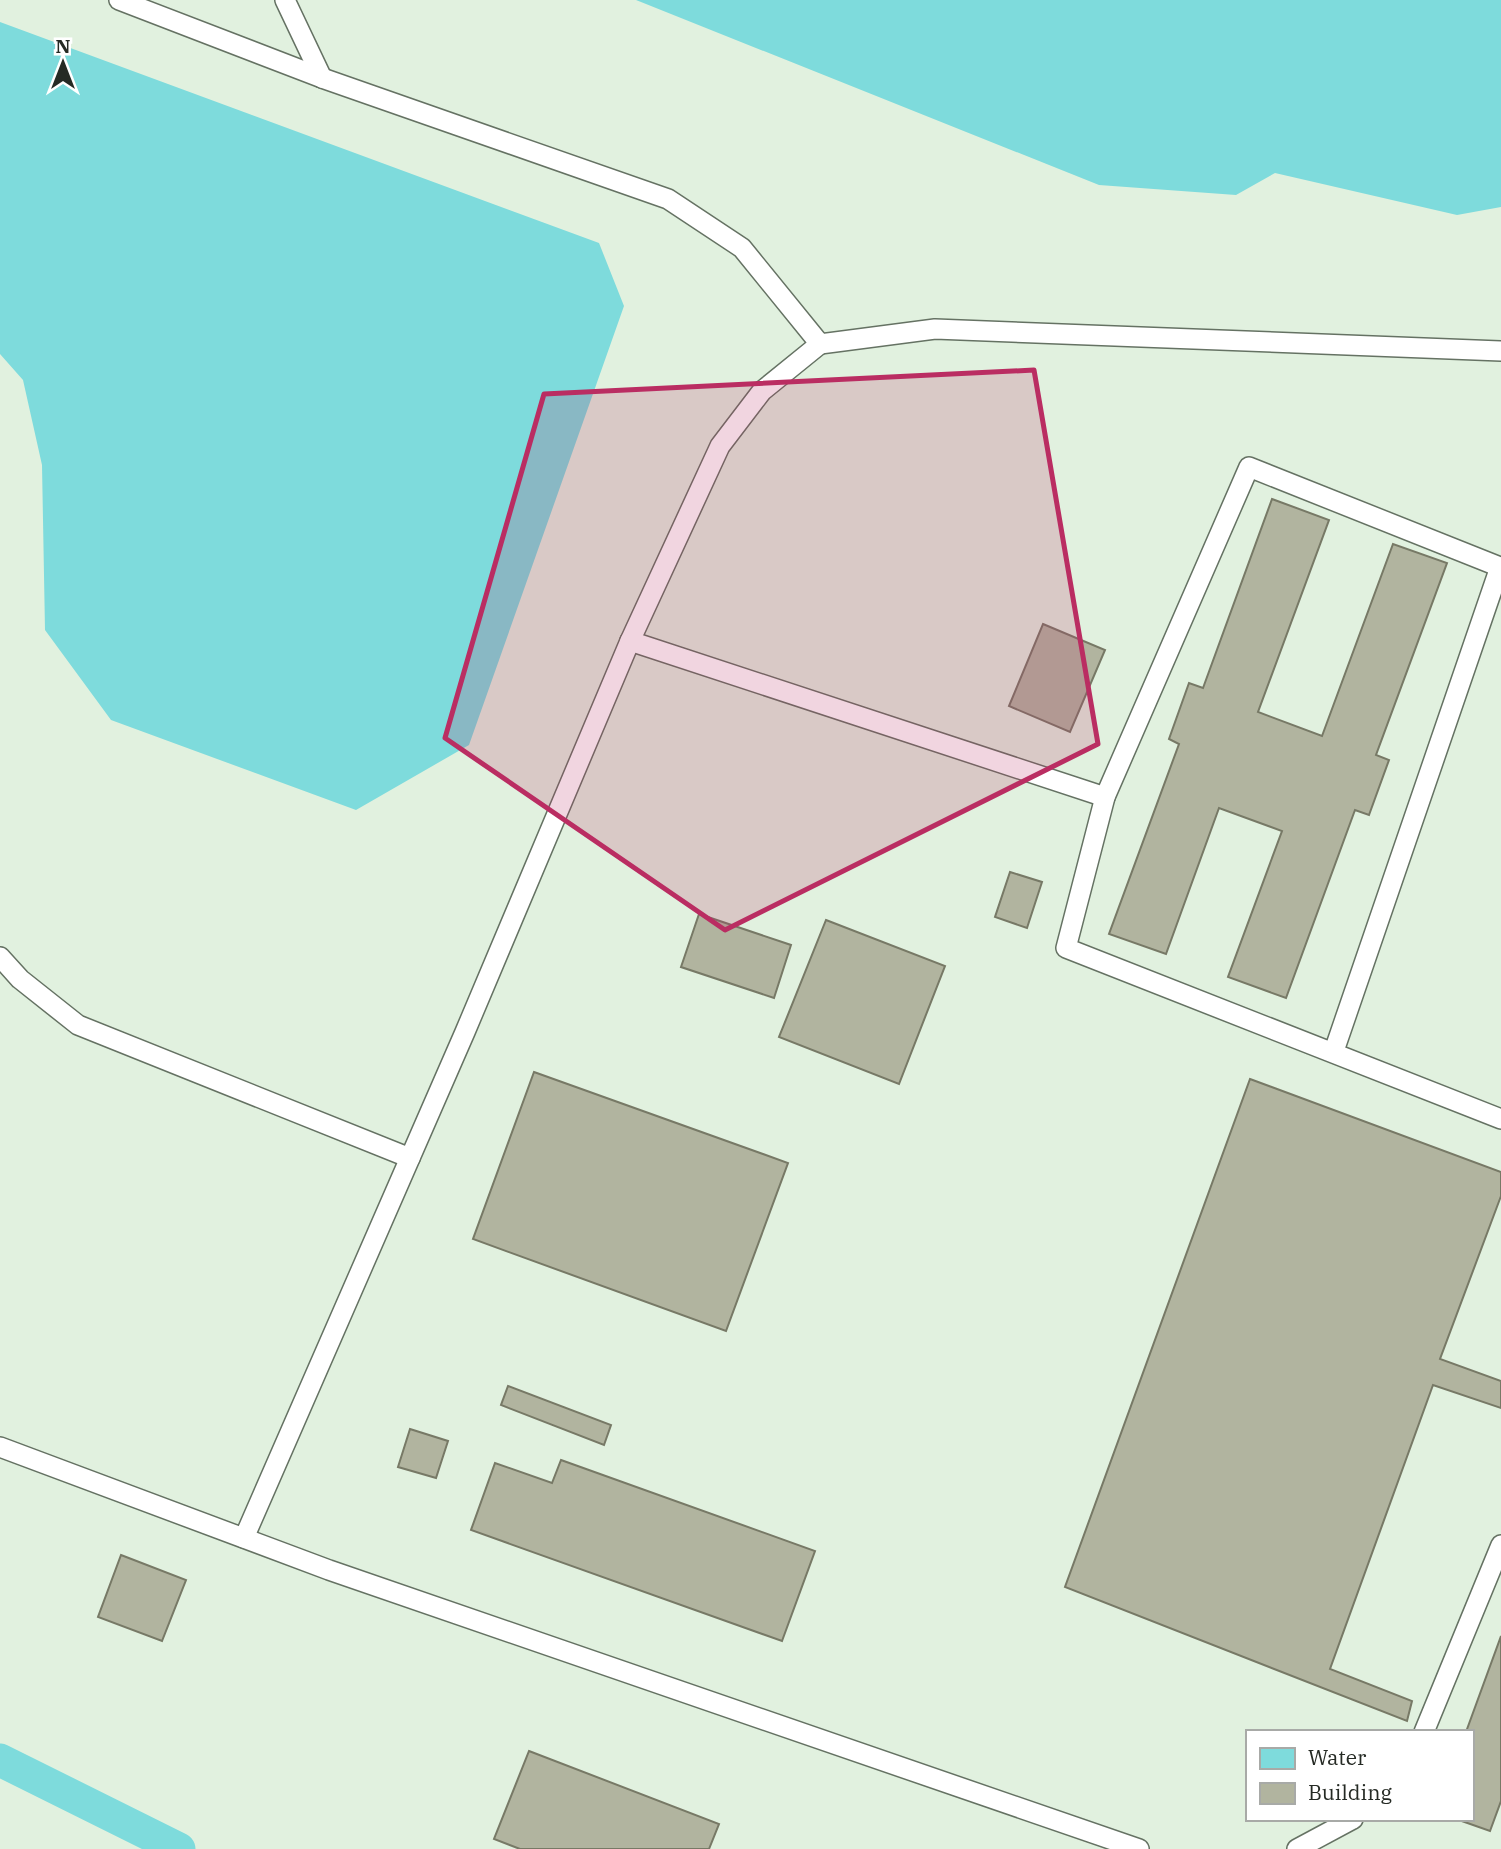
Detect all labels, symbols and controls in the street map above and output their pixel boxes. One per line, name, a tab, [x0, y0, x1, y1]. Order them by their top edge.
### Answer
north arrow	[28, 28, 98, 98]
text: N	[55, 34, 71, 58]
legend	[1246, 1730, 1473, 1821]
text: Water	[1308, 1743, 1367, 1771]
text: Building	[1308, 1778, 1393, 1806]

